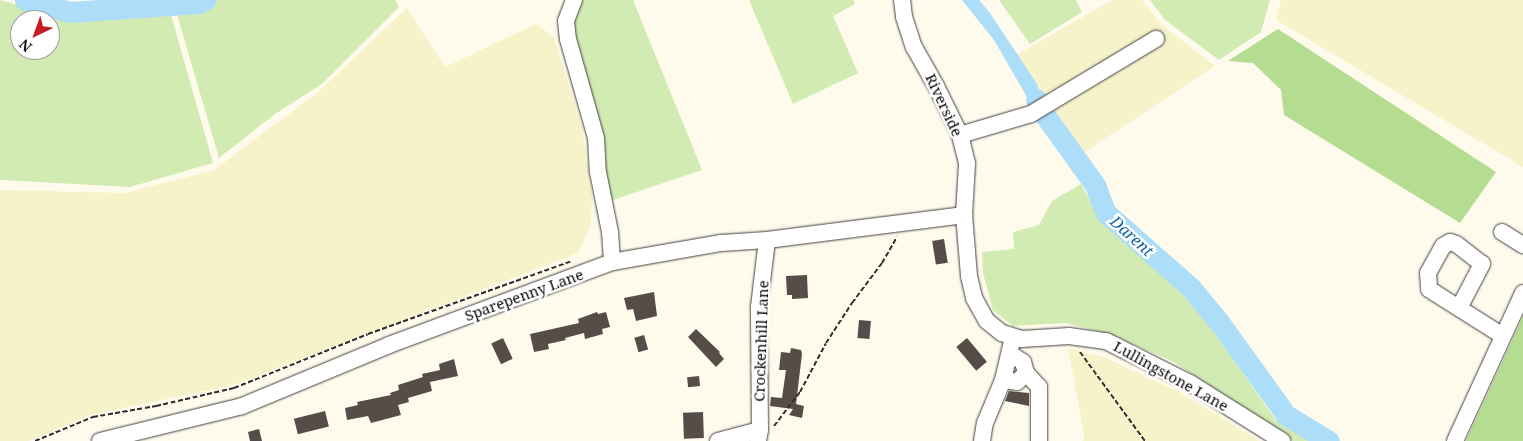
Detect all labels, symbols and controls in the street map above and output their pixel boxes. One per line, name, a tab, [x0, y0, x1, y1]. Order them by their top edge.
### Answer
north arrow	[10, 10, 60, 60]
text: N	[15, 35, 36, 57]
street label: Riverside	[922, 71, 966, 139]
water label: Darent	[1106, 212, 1158, 260]
street label: Sparepenny Lane	[462, 265, 586, 325]
street label: Crockenhill Lane	[750, 280, 772, 402]
street label: Lullingstone Lane	[1110, 337, 1232, 415]

